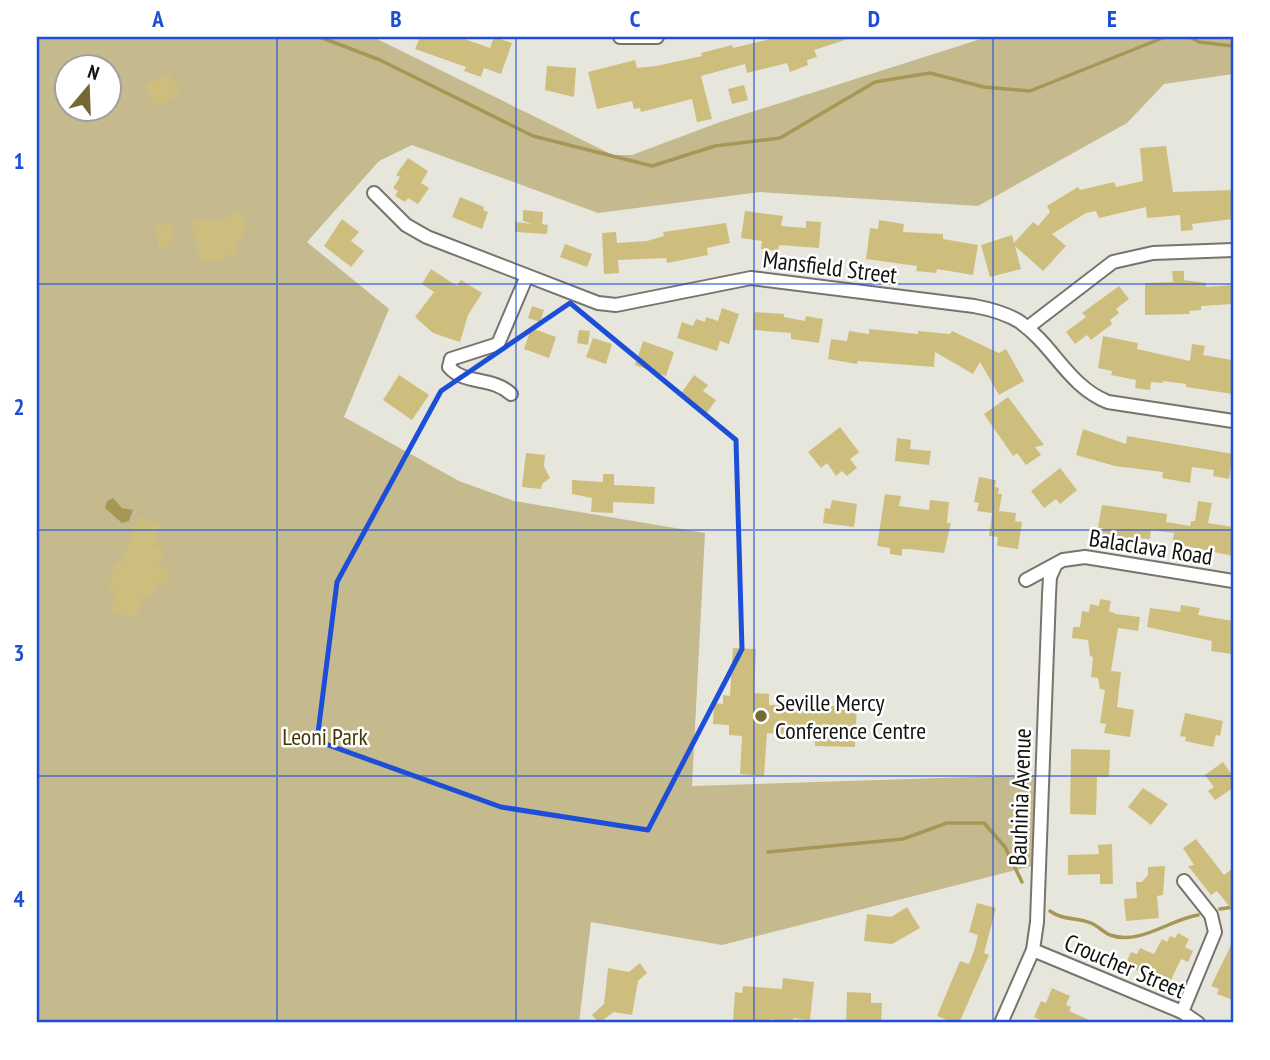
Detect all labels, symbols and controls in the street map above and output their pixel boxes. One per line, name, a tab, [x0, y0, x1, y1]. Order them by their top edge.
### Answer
text: A	[151, 4, 164, 33]
text: B	[390, 4, 402, 33]
text: C	[630, 4, 641, 33]
text: D	[868, 4, 880, 33]
text: E	[1107, 4, 1117, 33]
north arrow	[52, 52, 122, 122]
text: N	[85, 59, 102, 85]
text: 1	[14, 146, 25, 175]
street label: Mansfield Street	[761, 243, 899, 291]
text: 2	[14, 392, 25, 421]
street label: Balaclava Road	[1087, 522, 1215, 572]
text: 3	[14, 638, 25, 667]
place label: Seville Mercy Conference Centre	[775, 687, 926, 746]
marker: Seville Mercy Conference Centre	[753, 708, 769, 724]
park label: Leoni Park	[282, 721, 368, 752]
street label: Bauhinia Avenue	[1002, 728, 1038, 866]
text: 4	[14, 884, 25, 913]
street label: Croucher Street	[1060, 927, 1191, 1006]

